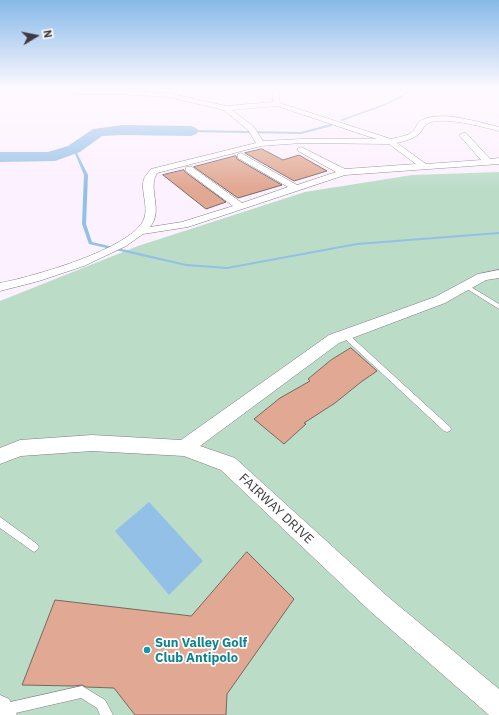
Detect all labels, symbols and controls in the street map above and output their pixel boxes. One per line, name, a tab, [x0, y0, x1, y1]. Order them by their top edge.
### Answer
north arrow	[16, 16, 56, 56]
text: N	[40, 29, 55, 39]
street label: FAIRWAY DRIVE	[236, 471, 316, 547]
place label: Sun Valley Golf Club Antipolo	[155, 635, 247, 666]
marker: Sun Valley Golf Club Antipolo	[142, 645, 152, 655]

